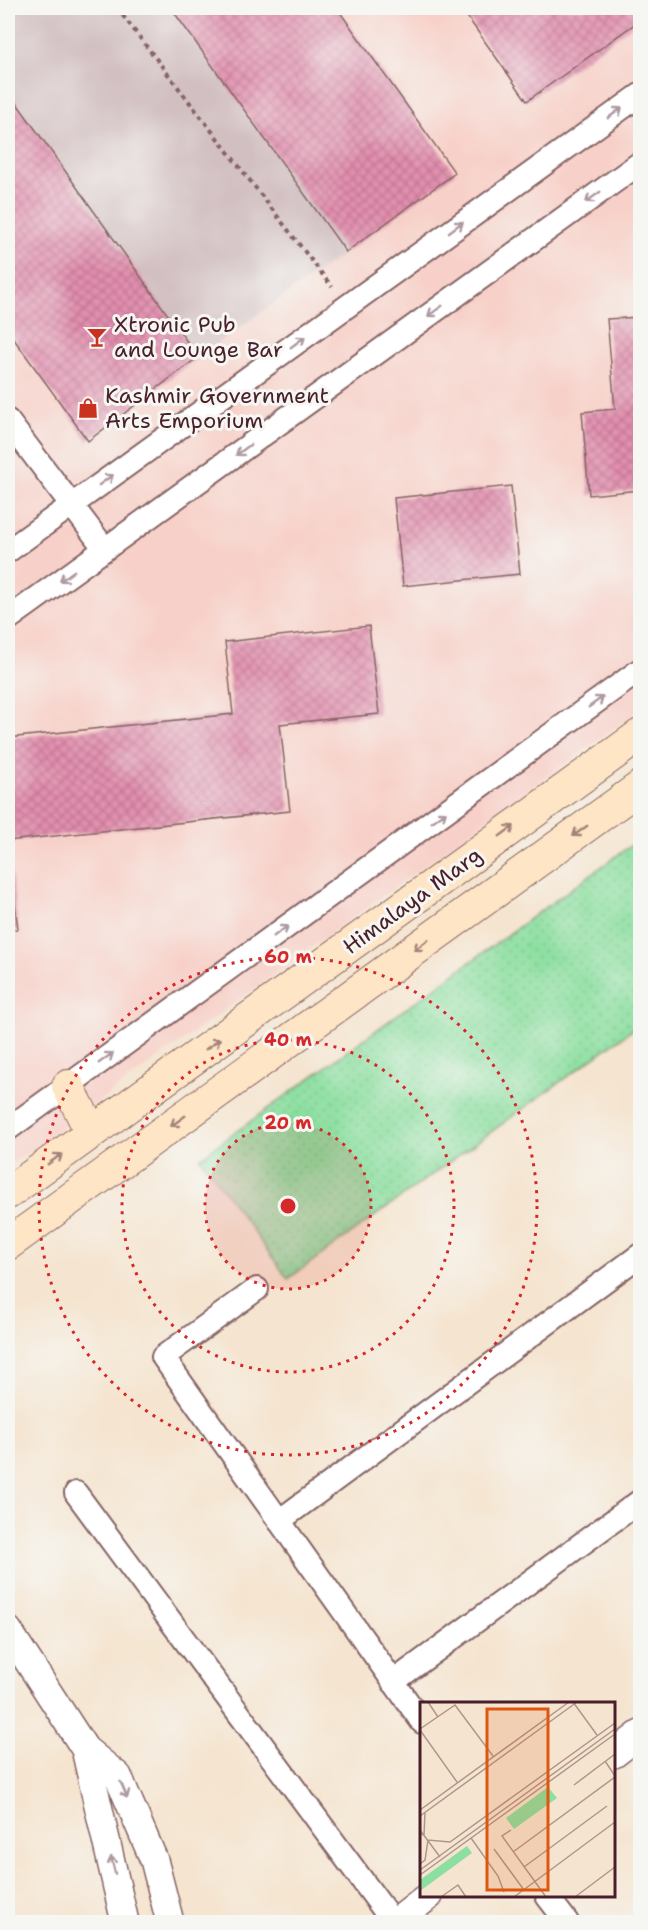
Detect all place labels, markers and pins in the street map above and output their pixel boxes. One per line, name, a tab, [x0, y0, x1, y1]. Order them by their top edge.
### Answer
place label: Xtronic Pub and Lounge Bar	[114, 310, 283, 364]
bar icon: Xtronic Pub and Lounge Bar	[85, 325, 109, 349]
place label: Kashmir Government Arts Emporium	[105, 381, 329, 435]
shop icon: Kashmir Government Arts Emporium	[76, 396, 100, 420]
centre of rings	[278, 1196, 298, 1216]

